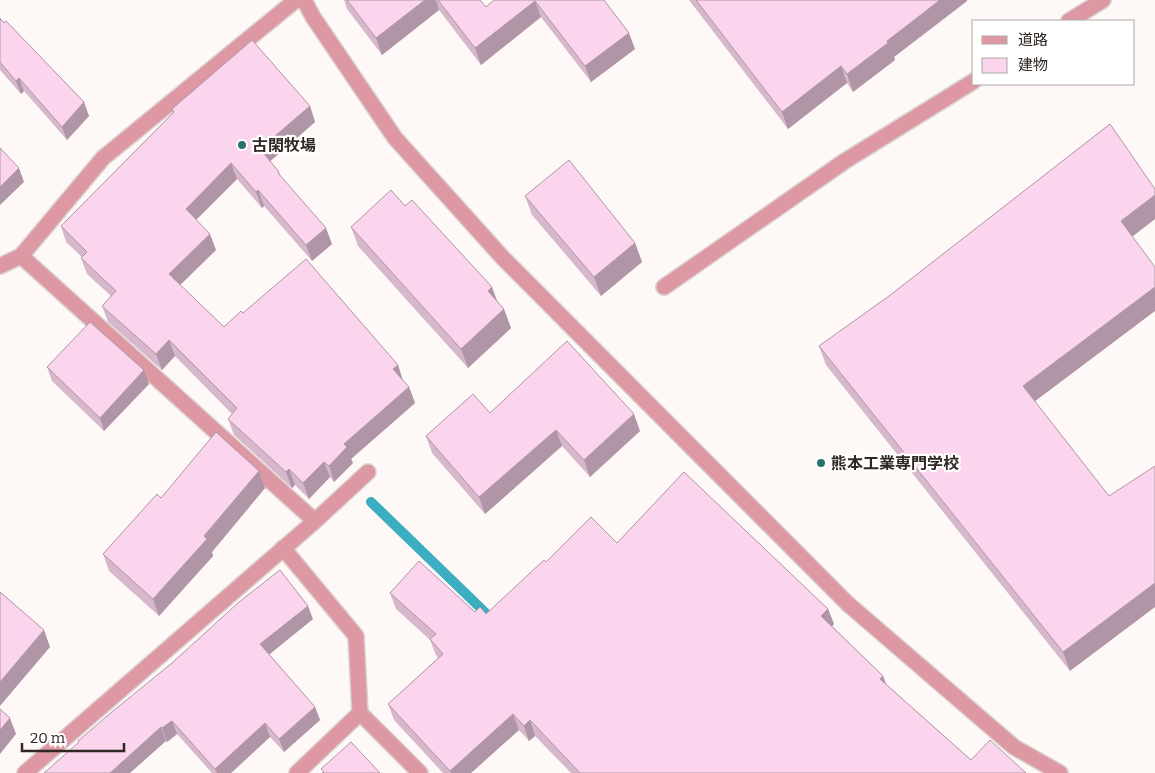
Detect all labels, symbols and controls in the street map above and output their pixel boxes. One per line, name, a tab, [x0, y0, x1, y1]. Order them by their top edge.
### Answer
legend	[972, 20, 1135, 85]
text: 道路	[1018, 31, 1048, 49]
text: 建物	[1018, 56, 1048, 74]
place label: 古閑牧場	[252, 136, 316, 155]
marker: 古閑牧場	[236, 139, 248, 151]
place label: 熊本工業専門学校	[831, 454, 959, 473]
marker: 熊本工業専門学校	[815, 457, 827, 469]
scale bar	[22, 720, 125, 752]
text: 20 m	[30, 729, 66, 747]

